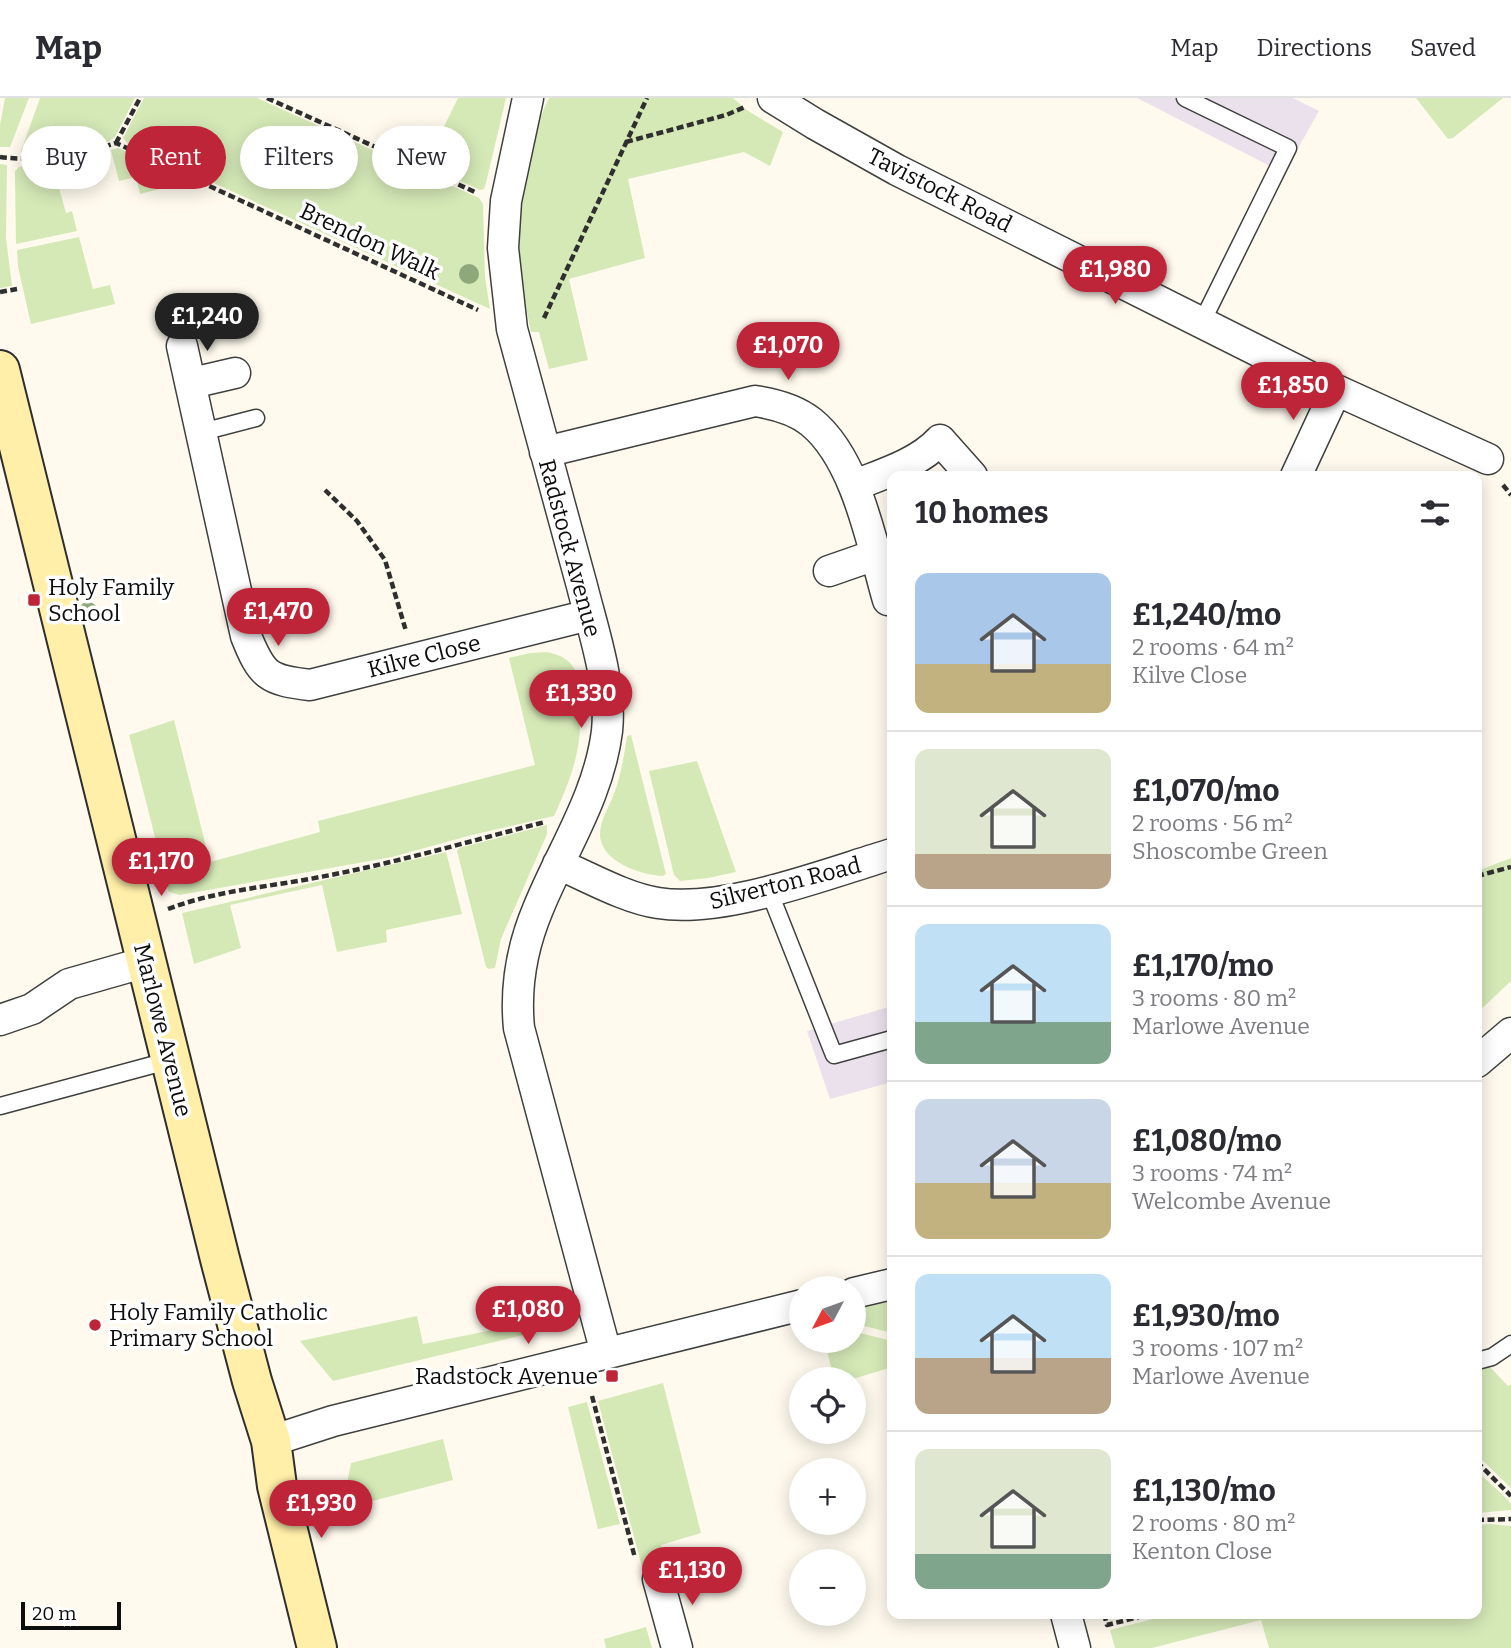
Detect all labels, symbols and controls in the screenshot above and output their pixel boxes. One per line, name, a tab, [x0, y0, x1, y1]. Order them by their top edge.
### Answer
text: Map	[35, 28, 102, 68]
text: Map	[1170, 34, 1219, 62]
text: Directions	[1257, 34, 1372, 62]
text: Saved	[1410, 34, 1476, 62]
chip: Buy	[21, 126, 111, 189]
chip: Rent	[125, 126, 226, 189]
chip: Filters	[240, 126, 358, 189]
chip: New	[372, 126, 470, 189]
street label: Tavistock Road	[863, 142, 1017, 239]
street label: Brendon Walk	[296, 196, 444, 286]
pin: £1,980	[1058, 246, 1172, 306]
text: £1,980	[1079, 255, 1151, 283]
pin: £1,240	[150, 294, 264, 353]
text: £1,240	[171, 302, 243, 330]
pin: £1,070	[731, 322, 845, 382]
text: £1,070	[753, 331, 823, 359]
pin: £1,850	[1236, 362, 1350, 422]
text: £1,850	[1257, 371, 1329, 399]
street label: Radstock Avenue	[533, 456, 607, 640]
icon: filters	[1416, 494, 1454, 532]
text: 10 homes	[915, 495, 1049, 531]
place label: Holy Family School	[48, 573, 175, 627]
pin: £1,470	[221, 588, 335, 648]
marker: Holy Family School	[26, 592, 42, 608]
text: £1,470	[243, 597, 313, 625]
text: £1,240/mo	[1132, 597, 1281, 633]
icon: home	[971, 601, 1055, 685]
street label: Kilve Close	[365, 628, 483, 684]
text: 2 rooms · 64 m²	[1132, 633, 1294, 661]
text: Kilve Close	[1132, 661, 1247, 689]
pin: £1,330	[524, 670, 638, 730]
text: £1,330	[545, 679, 617, 707]
text: £1,070/mo	[1132, 773, 1280, 809]
icon: home	[971, 777, 1055, 861]
text: 2 rooms · 56 m²	[1132, 809, 1293, 837]
text: Shoscombe Green	[1132, 837, 1328, 865]
pin: £1,170	[104, 838, 218, 898]
text: £1,170	[128, 847, 194, 875]
street label: Silverton Road	[706, 851, 864, 915]
street label: Marlowe Avenue	[128, 940, 198, 1120]
text: £1,170/mo	[1132, 948, 1274, 984]
icon: home	[971, 952, 1055, 1036]
text: 3 rooms · 80 m²	[1132, 984, 1296, 1012]
text: Marlowe Avenue	[1132, 1012, 1310, 1040]
text: £1,080/mo	[1132, 1123, 1282, 1159]
icon: home	[971, 1127, 1055, 1211]
text: 3 rooms · 74 m²	[1132, 1159, 1292, 1187]
text: Welcombe Avenue	[1132, 1187, 1331, 1215]
north arrow	[789, 1276, 866, 1353]
map controls	[789, 1276, 866, 1626]
pin: £1,080	[471, 1286, 585, 1346]
text: £1,080	[492, 1295, 564, 1323]
place label: Holy Family Catholic Primary School	[109, 1298, 328, 1352]
text: £1,930/mo	[1132, 1298, 1280, 1334]
icon: home	[971, 1302, 1055, 1386]
marker: Holy Family Catholic Primary School	[87, 1317, 103, 1333]
text: 3 rooms · 107 m²	[1132, 1334, 1303, 1362]
place label: Radstock Avenue	[415, 1362, 598, 1390]
text: Marlowe Avenue	[1132, 1362, 1310, 1390]
button: locate	[789, 1367, 866, 1444]
marker: Radstock Avenue	[604, 1368, 620, 1384]
button: +	[789, 1458, 866, 1535]
text: £1,130/mo	[1132, 1473, 1276, 1509]
icon: home	[971, 1477, 1055, 1561]
pin: £1,930	[264, 1480, 378, 1540]
text: £1,930	[285, 1489, 357, 1517]
text: 2 rooms · 80 m²	[1132, 1509, 1295, 1537]
text: Kenton Close	[1132, 1537, 1272, 1565]
pin: £1,130	[635, 1548, 749, 1607]
button: −	[789, 1549, 866, 1626]
text: £1,130	[658, 1556, 726, 1584]
scale bar	[21, 1599, 121, 1631]
text: 20 m	[32, 1602, 76, 1625]

